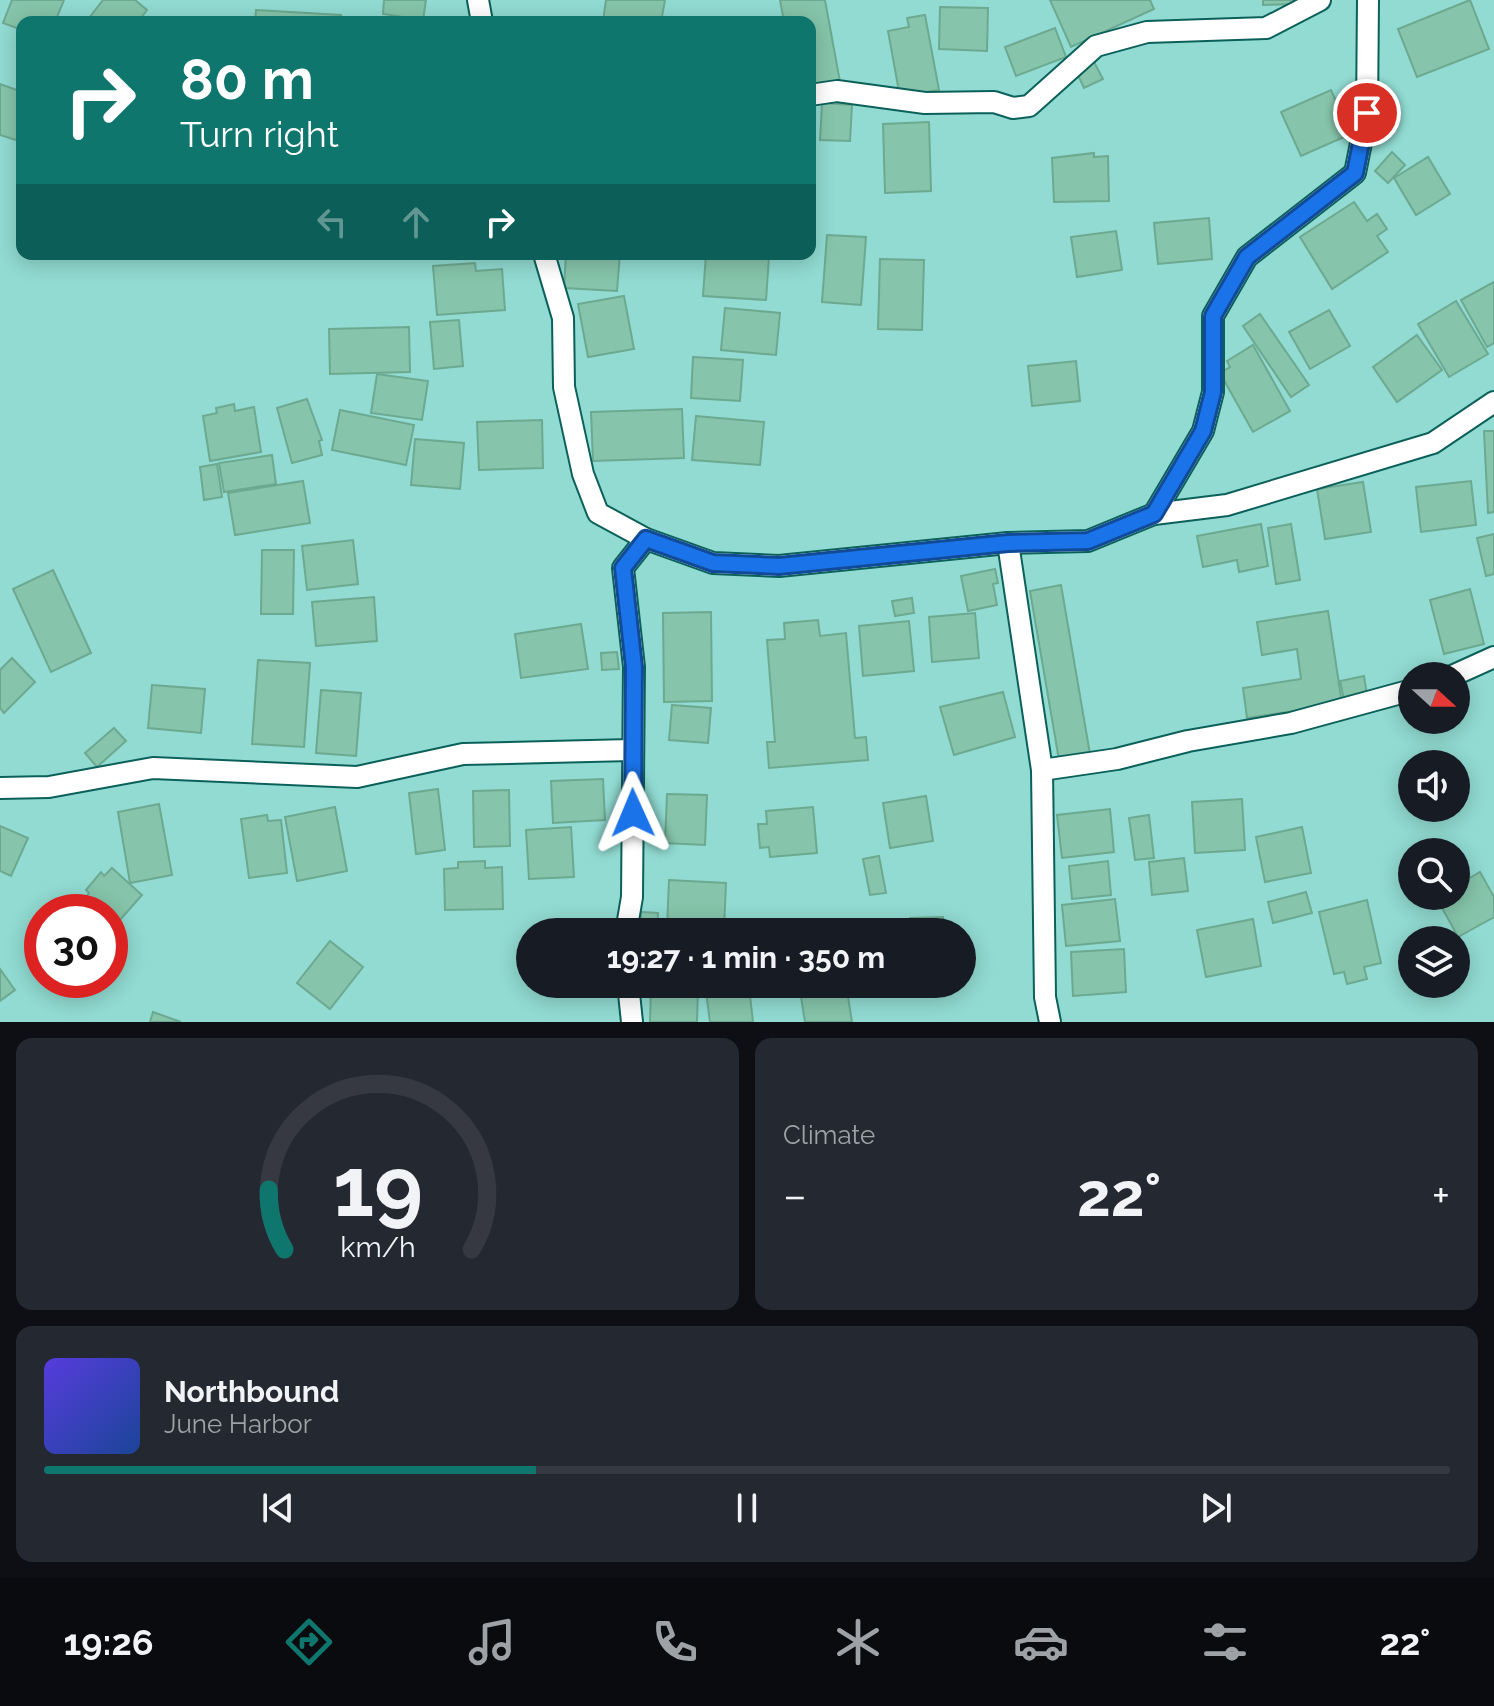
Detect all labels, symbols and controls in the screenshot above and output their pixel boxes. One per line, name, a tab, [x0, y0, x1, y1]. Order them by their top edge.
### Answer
text: 80 m	[180, 46, 314, 112]
icon: right	[48, 48, 152, 152]
pin	[1333, 79, 1401, 147]
icon: arrive	[1345, 91, 1389, 135]
text: Turn right	[180, 113, 339, 155]
icon: left	[310, 200, 354, 244]
icon: ahead	[394, 200, 438, 244]
icon: right	[478, 200, 522, 244]
north arrow	[1398, 662, 1470, 734]
map controls	[1398, 662, 1470, 998]
button: sound	[1398, 750, 1470, 822]
position arrow	[591, 771, 675, 855]
button: search	[1398, 838, 1470, 910]
speed limit sign: 30	[24, 894, 128, 998]
button: layers	[1398, 926, 1470, 998]
text: 19:27 · 1 min · 350 m	[607, 940, 885, 975]
text: Climate	[783, 1120, 875, 1150]
text: 19	[332, 1138, 423, 1235]
text: 22°	[1077, 1160, 1161, 1230]
text: −	[783, 1170, 807, 1221]
text: +	[1432, 1170, 1450, 1221]
text: km/h	[340, 1230, 415, 1264]
text: Northbound	[164, 1374, 339, 1409]
text: June Harbor	[164, 1409, 312, 1439]
icon: previous	[256, 1486, 300, 1530]
icon: pause	[725, 1486, 769, 1530]
icon: next	[1194, 1486, 1238, 1530]
icon: directions	[281, 1614, 337, 1670]
icon: music	[464, 1614, 520, 1670]
icon: phone	[647, 1614, 703, 1670]
icon: climate	[830, 1614, 886, 1670]
icon: car	[1013, 1614, 1069, 1670]
icon: filters	[1197, 1614, 1253, 1670]
text: 19:26	[64, 1621, 154, 1663]
text: 22°	[1380, 1621, 1430, 1663]

